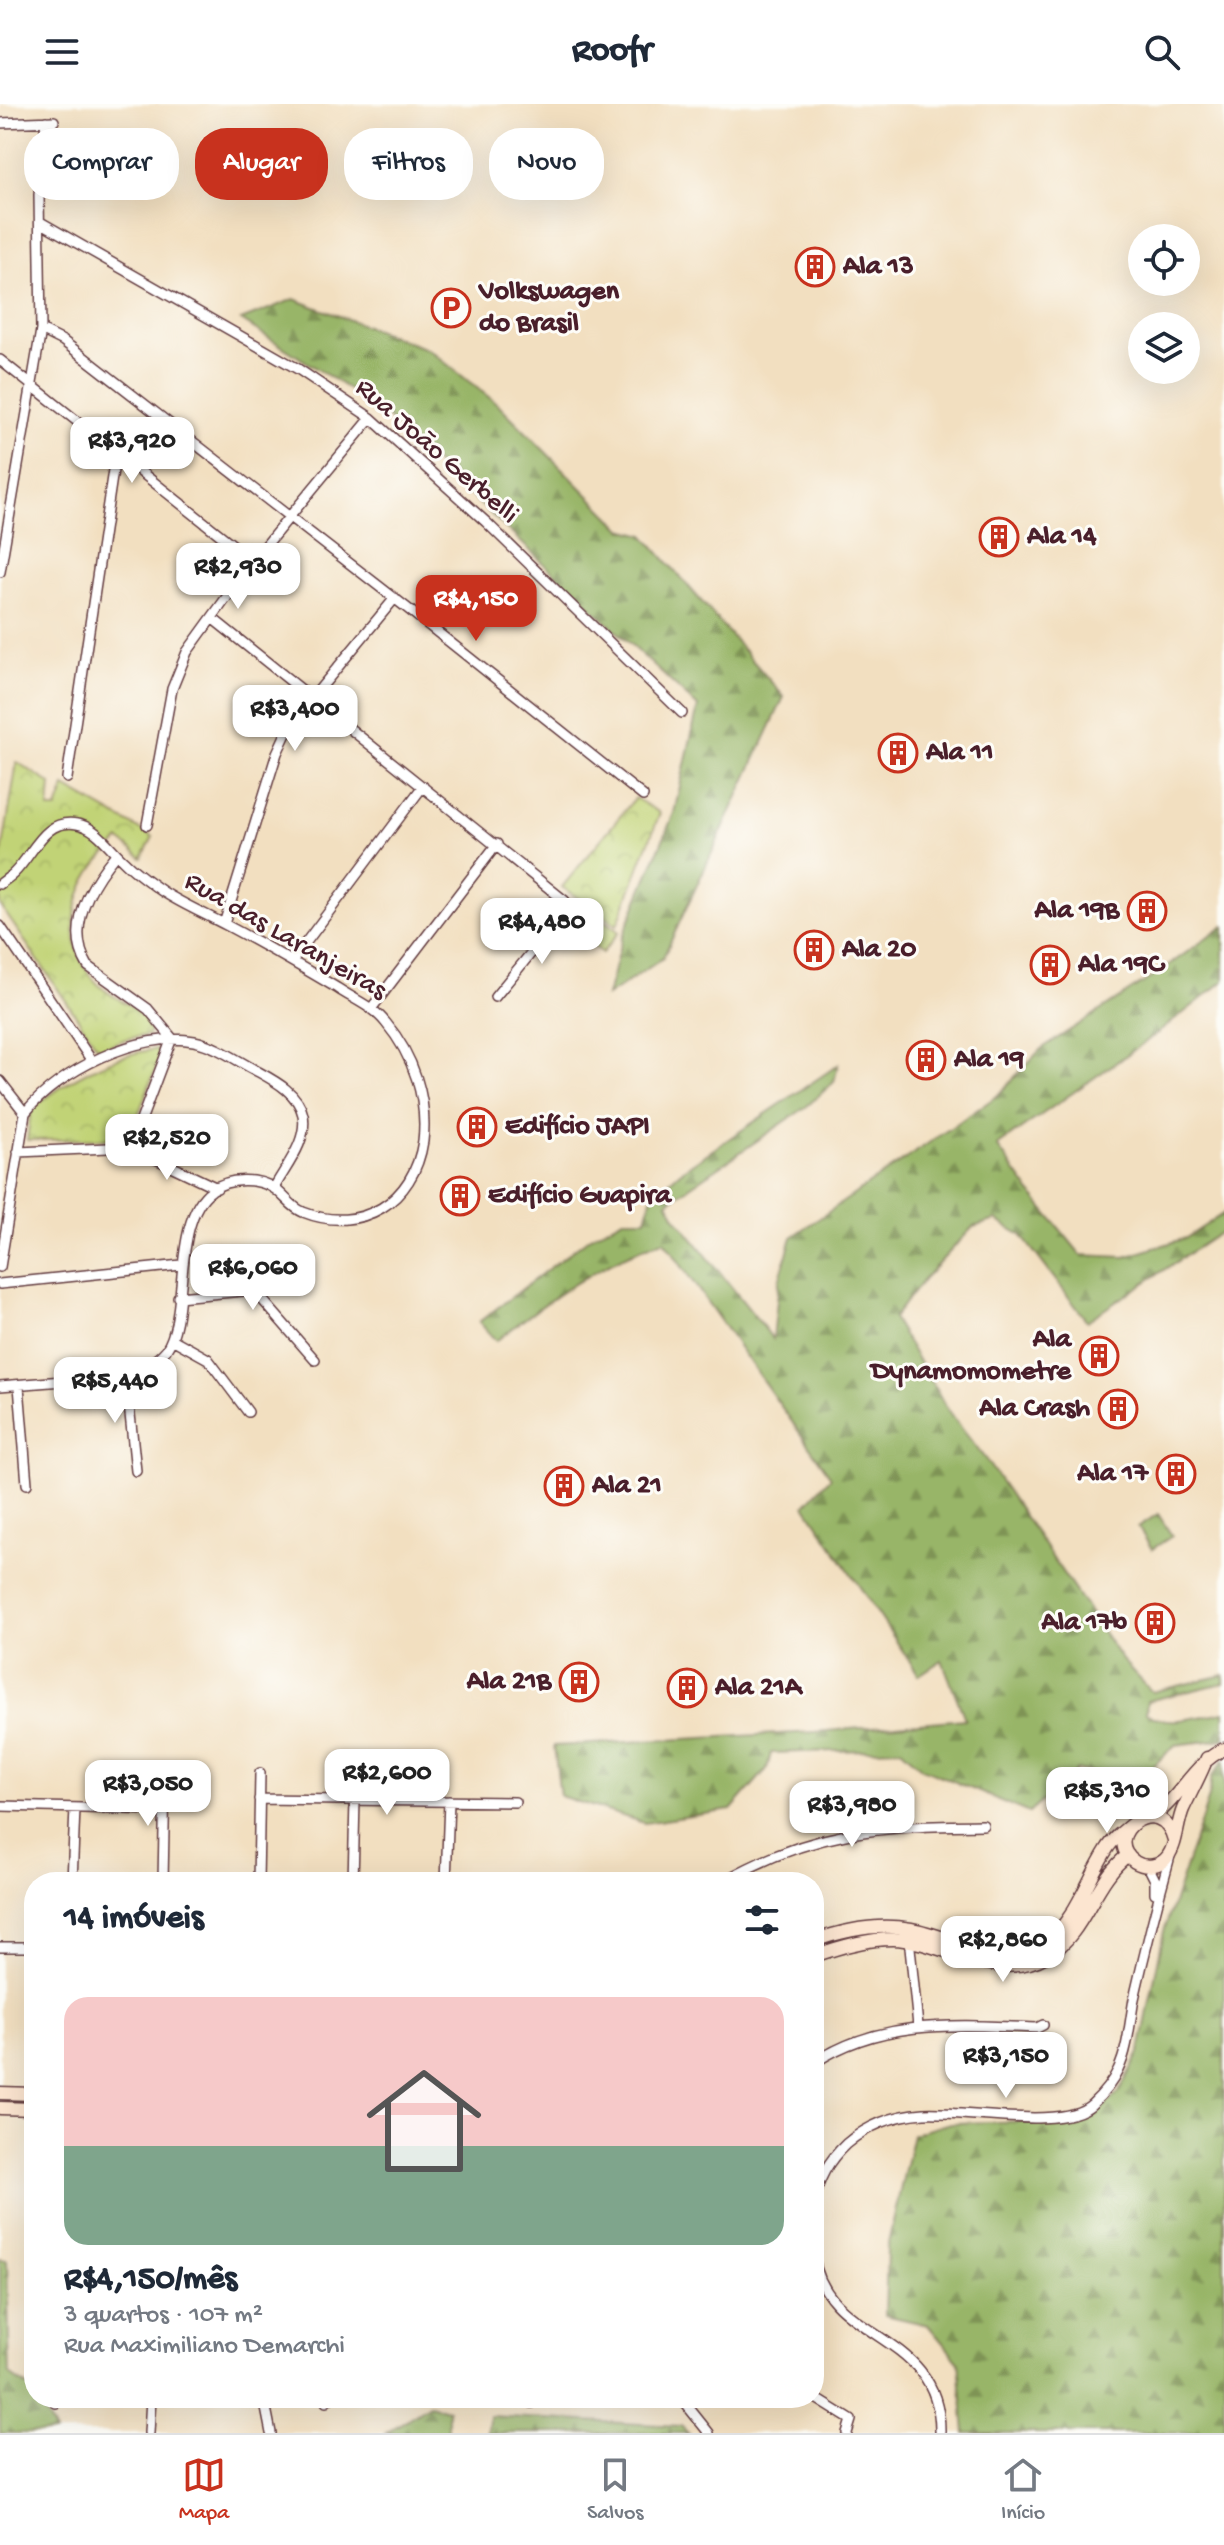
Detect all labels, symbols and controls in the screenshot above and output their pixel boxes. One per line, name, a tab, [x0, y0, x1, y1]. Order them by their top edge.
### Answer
icon: menu	[40, 30, 84, 74]
icon: search	[1140, 30, 1184, 74]
text: Roofr	[572, 31, 652, 74]
chip: Comprar	[24, 128, 179, 200]
chip: Alugar	[195, 128, 328, 200]
chip: Filtros	[344, 128, 473, 200]
chip: Novo	[489, 128, 604, 200]
map controls	[1128, 224, 1200, 384]
button: locate	[1128, 224, 1200, 296]
building icon: Ala 13	[794, 246, 836, 288]
place label: Ala 13	[842, 251, 914, 284]
place label: Volkswagen do Brasil	[477, 276, 620, 341]
parking icon: Volkswagen do Brasil	[430, 287, 472, 329]
button: layers	[1128, 312, 1200, 384]
street label: Rua João Gerbelli	[348, 372, 524, 532]
pin: R$3,920	[58, 417, 206, 485]
text: R$3,920	[88, 427, 176, 458]
building icon: Ala 14	[978, 516, 1020, 558]
place label: Ala 14	[1026, 521, 1097, 554]
pin: R$2,930	[164, 543, 312, 611]
text: R$2,930	[194, 553, 282, 584]
pin: R$4,150	[402, 575, 550, 643]
text: R$4,150	[434, 585, 518, 616]
pin: R$3,400	[221, 685, 369, 753]
text: R$3,400	[251, 695, 339, 726]
building icon: Ala 11	[877, 732, 919, 774]
place label: Ala 11	[925, 737, 993, 770]
street label: Rua das Laranjeiras	[178, 866, 393, 1009]
building icon: Ala 19B	[1126, 890, 1168, 932]
place label: Ala 19B	[1033, 895, 1121, 928]
pin: R$4,480	[468, 898, 616, 966]
text: R$4,480	[498, 908, 586, 939]
building icon: Ala 20	[793, 929, 835, 971]
place label: Ala 20	[841, 934, 917, 967]
building icon: Ala 19C	[1029, 944, 1071, 986]
place label: Ala 19C	[1077, 949, 1166, 982]
building icon: Ala 19	[905, 1039, 947, 1081]
place label: Ala 19	[953, 1044, 1024, 1077]
building icon: Edifício JAPI	[456, 1106, 498, 1148]
place label: Edifício JAPI	[505, 1111, 650, 1144]
pin: R$2,520	[93, 1114, 241, 1182]
text: R$2,520	[123, 1124, 211, 1155]
building icon: Edifício Guapira	[439, 1175, 481, 1217]
place label: Edifício Guapira	[488, 1180, 672, 1213]
pin: R$6,060	[179, 1244, 327, 1312]
text: R$6,060	[208, 1254, 298, 1285]
place label: Ala Dynamomometre	[868, 1324, 1073, 1389]
building icon: Ala Dynamomometre	[1078, 1335, 1120, 1377]
pin: R$5,440	[41, 1357, 189, 1425]
text: R$5,440	[72, 1367, 158, 1398]
building icon: Ala Crash	[1097, 1388, 1139, 1430]
place label: Ala Crash	[978, 1393, 1090, 1426]
building icon: Ala 17	[1155, 1453, 1197, 1495]
place label: Ala 17	[1076, 1458, 1149, 1491]
building icon: Ala 21	[543, 1465, 585, 1507]
place label: Ala 21	[591, 1470, 662, 1503]
building icon: Ala 17b	[1134, 1602, 1176, 1644]
place label: Ala 17b	[1040, 1607, 1127, 1640]
building icon: Ala 21B	[558, 1661, 600, 1703]
place label: Ala 21B	[466, 1666, 553, 1699]
building icon: Ala 21A	[666, 1667, 708, 1709]
place label: Ala 21A	[714, 1672, 804, 1705]
pin: R$2,600	[313, 1749, 461, 1817]
text: R$2,600	[343, 1759, 431, 1790]
pin: R$3,050	[74, 1760, 222, 1828]
pin: R$5,310	[1033, 1767, 1181, 1835]
text: R$3,050	[103, 1770, 193, 1801]
text: R$5,310	[1064, 1777, 1150, 1808]
pin: R$3,980	[778, 1781, 926, 1849]
text: R$3,980	[808, 1791, 897, 1822]
icon: filters	[740, 1898, 784, 1942]
text: 14 imóveis	[64, 1900, 203, 1940]
pin: R$2,860	[929, 1916, 1077, 1984]
text: R$2,860	[959, 1926, 1047, 1957]
pin: R$3,150	[932, 2032, 1080, 2100]
text: R$3,150	[963, 2042, 1049, 2073]
icon: home	[352, 2049, 496, 2193]
text: R$4,150/mês	[64, 2261, 237, 2301]
text: 3 quartos · 107 m²	[64, 2301, 263, 2332]
text: Rua Maximiliano Demarchi	[64, 2332, 345, 2363]
tab: Mapa	[179, 2453, 229, 2527]
tab: Salvos	[587, 2453, 643, 2527]
tab: Início	[1001, 2453, 1045, 2527]

